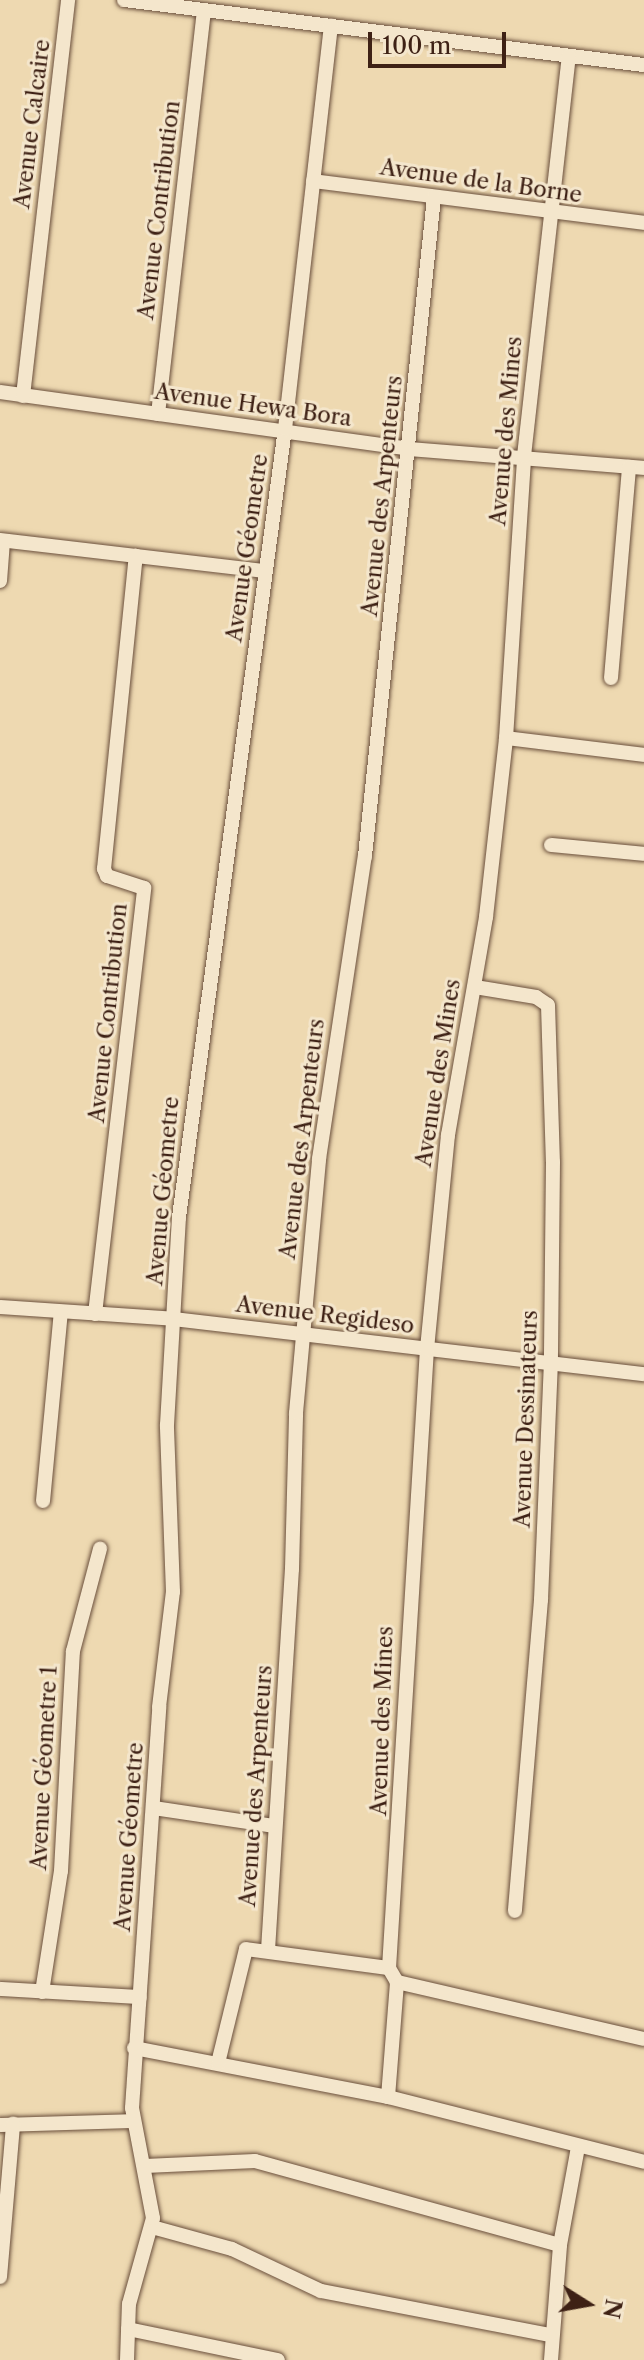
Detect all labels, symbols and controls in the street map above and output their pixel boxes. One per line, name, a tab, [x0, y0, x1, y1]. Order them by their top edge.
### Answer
scale bar	[372, 16, 510, 66]
text: 100 m	[382, 31, 451, 60]
street label: Avenue Calcaire	[9, 38, 55, 210]
street label: Avenue Contribution	[132, 99, 186, 321]
street label: Avenue de la Borne	[378, 154, 584, 208]
street label: Avenue des Mines	[485, 335, 527, 527]
street label: Avenue des Arpenteurs	[356, 374, 408, 618]
street label: Avenue Hewa Bora	[153, 378, 353, 432]
street label: Avenue Géometre	[221, 452, 273, 644]
street label: Avenue Contribution	[83, 902, 133, 1124]
street label: Avenue des Mines	[410, 977, 466, 1169]
street label: Avenue des Arpenteurs	[274, 1017, 330, 1261]
street label: Avenue Géometre	[142, 1095, 184, 1287]
street label: Avenue Regideso	[234, 1291, 416, 1339]
street label: Avenue Dessinateurs	[509, 1310, 543, 1528]
street label: Avenue des Mines	[365, 1626, 399, 1816]
street label: Avenue des Arpenteurs	[234, 1664, 278, 1908]
street label: Avenue Géometre 1	[25, 1665, 63, 1871]
street label: Avenue Géometre	[109, 1742, 149, 1932]
north arrow	[548, 2264, 628, 2344]
text: N	[597, 2297, 627, 2321]

